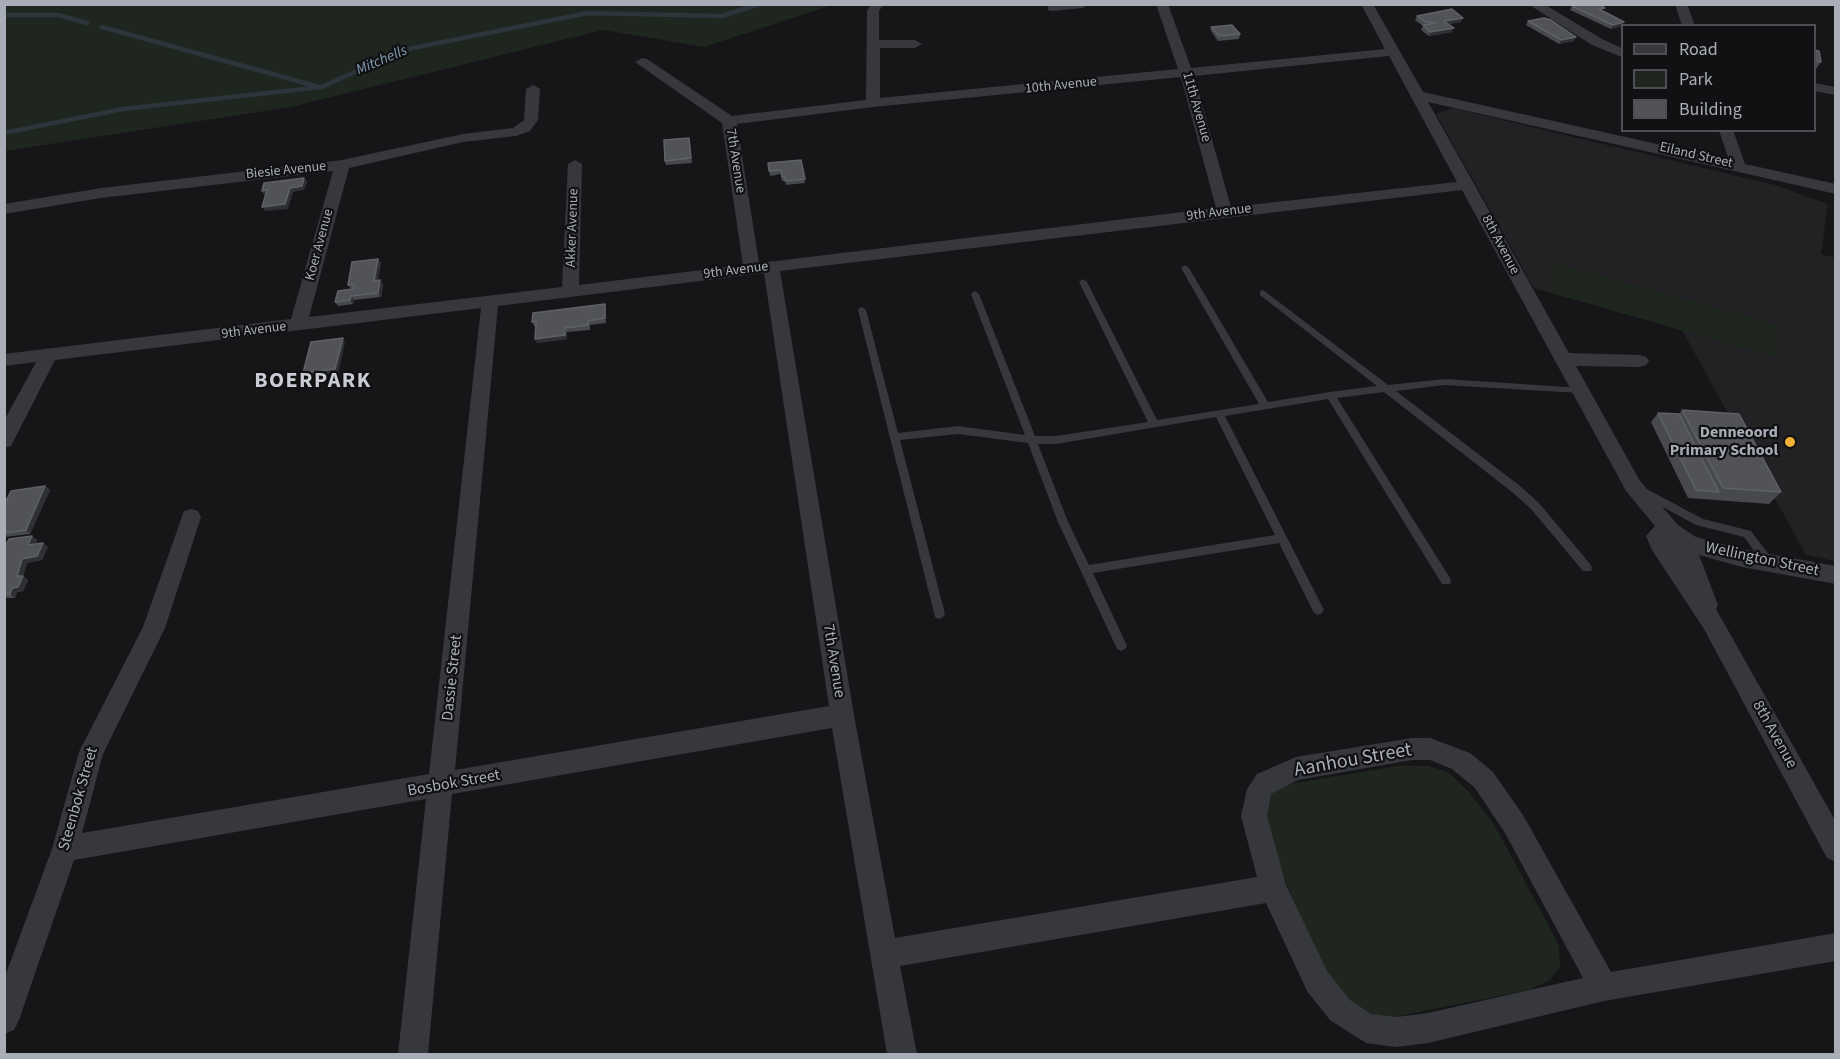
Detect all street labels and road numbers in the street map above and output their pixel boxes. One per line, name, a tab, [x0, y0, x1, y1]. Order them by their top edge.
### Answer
street label: 11th Avenue	[1178, 70, 1214, 144]
street label: 10th Avenue	[1024, 74, 1098, 98]
street label: 7th Avenue	[722, 127, 748, 195]
street label: Eiland Street	[1658, 139, 1734, 173]
street label: Biesie Avenue	[245, 158, 327, 184]
street label: Akker Avenue	[563, 188, 583, 268]
street label: 9th Avenue	[1186, 201, 1252, 225]
street label: Koer Avenue	[302, 207, 338, 283]
street label: 8th Avenue	[1477, 212, 1523, 278]
street label: 9th Avenue	[703, 259, 769, 283]
street label: 9th Avenue	[221, 319, 287, 343]
street label: Wellington Street	[1704, 539, 1820, 581]
street label: 7th Avenue	[818, 623, 848, 699]
street label: Dassie Street	[439, 634, 467, 722]
street label: 8th Avenue	[1748, 698, 1800, 772]
street label: Aanhou Street	[1292, 739, 1414, 783]
street label: Steenbok Street	[55, 745, 103, 853]
street label: Bosbok Street	[406, 766, 502, 802]

